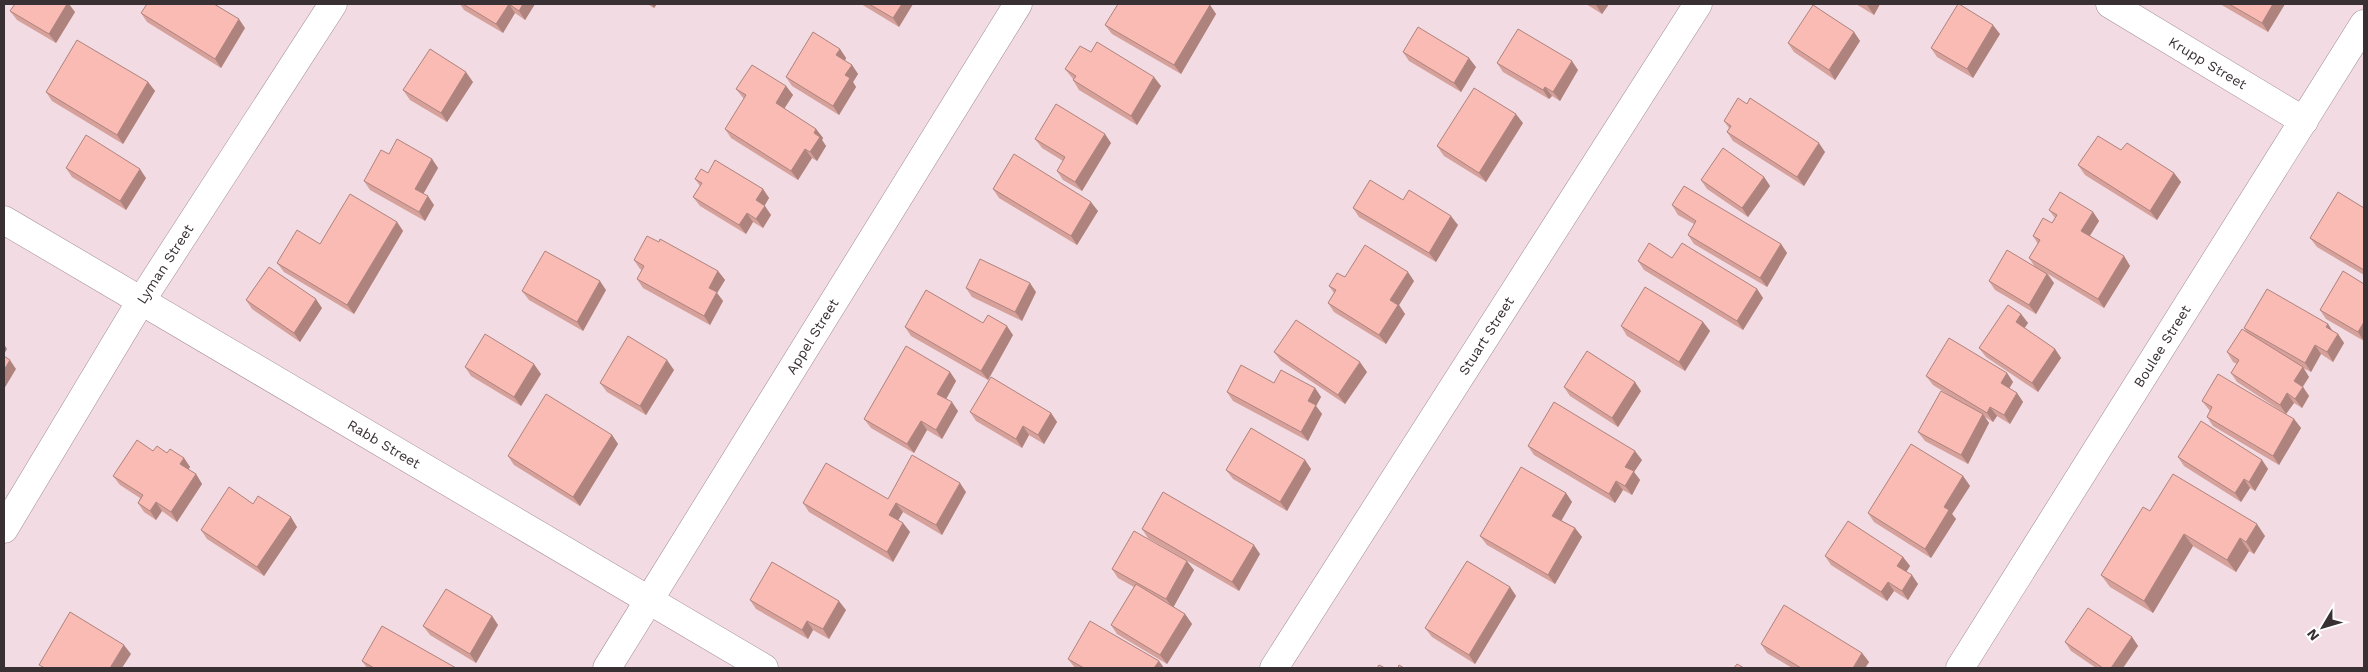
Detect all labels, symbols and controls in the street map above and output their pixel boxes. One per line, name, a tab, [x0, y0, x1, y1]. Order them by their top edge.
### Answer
street label: Krupp Street	[2166, 33, 2250, 93]
street label: Lyman Street	[133, 221, 196, 307]
street label: Stuart Street	[1455, 294, 1517, 378]
street label: Appel Street	[783, 296, 842, 377]
street label: Boulee Street	[2130, 302, 2194, 390]
street label: Rabb Street	[345, 416, 423, 472]
north arrow	[2298, 602, 2348, 652]
text: N	[2303, 626, 2322, 644]

